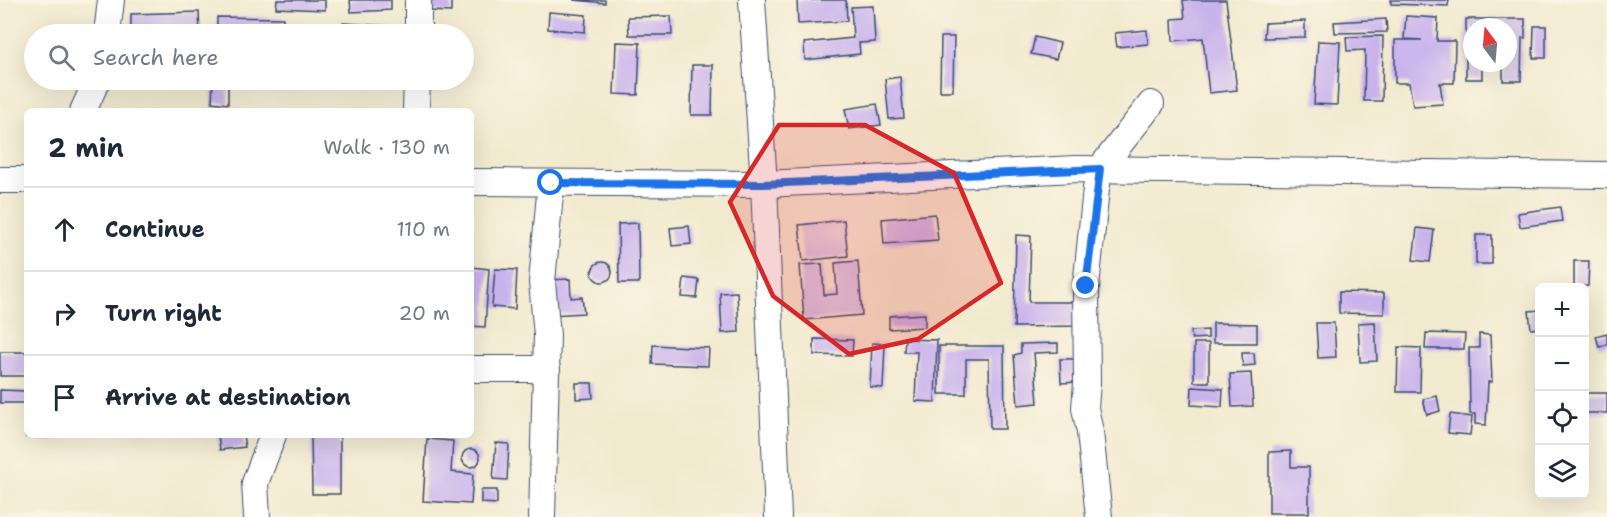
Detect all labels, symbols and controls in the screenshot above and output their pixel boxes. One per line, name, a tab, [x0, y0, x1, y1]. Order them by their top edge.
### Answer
north arrow	[1463, 18, 1517, 72]
search box	[24, 24, 474, 90]
icon: search	[45, 41, 78, 74]
text: Search here	[93, 43, 219, 72]
text: 2 min	[48, 130, 124, 165]
text: Walk · 130 m	[323, 134, 450, 160]
route start	[537, 169, 563, 195]
icon: ahead	[48, 213, 81, 246]
text: Continue	[105, 215, 205, 244]
text: 110 m	[396, 216, 450, 242]
route end	[1072, 272, 1098, 298]
map controls	[1535, 283, 1589, 499]
button: +	[1535, 283, 1589, 337]
icon: right	[48, 297, 81, 330]
text: Turn right	[105, 299, 222, 328]
text: 20 m	[399, 300, 450, 326]
button: −	[1535, 337, 1589, 391]
icon: arrive	[48, 381, 81, 414]
text: Arrive at destination	[105, 383, 351, 412]
button: locate	[1535, 391, 1589, 445]
button: layers	[1535, 445, 1589, 499]

